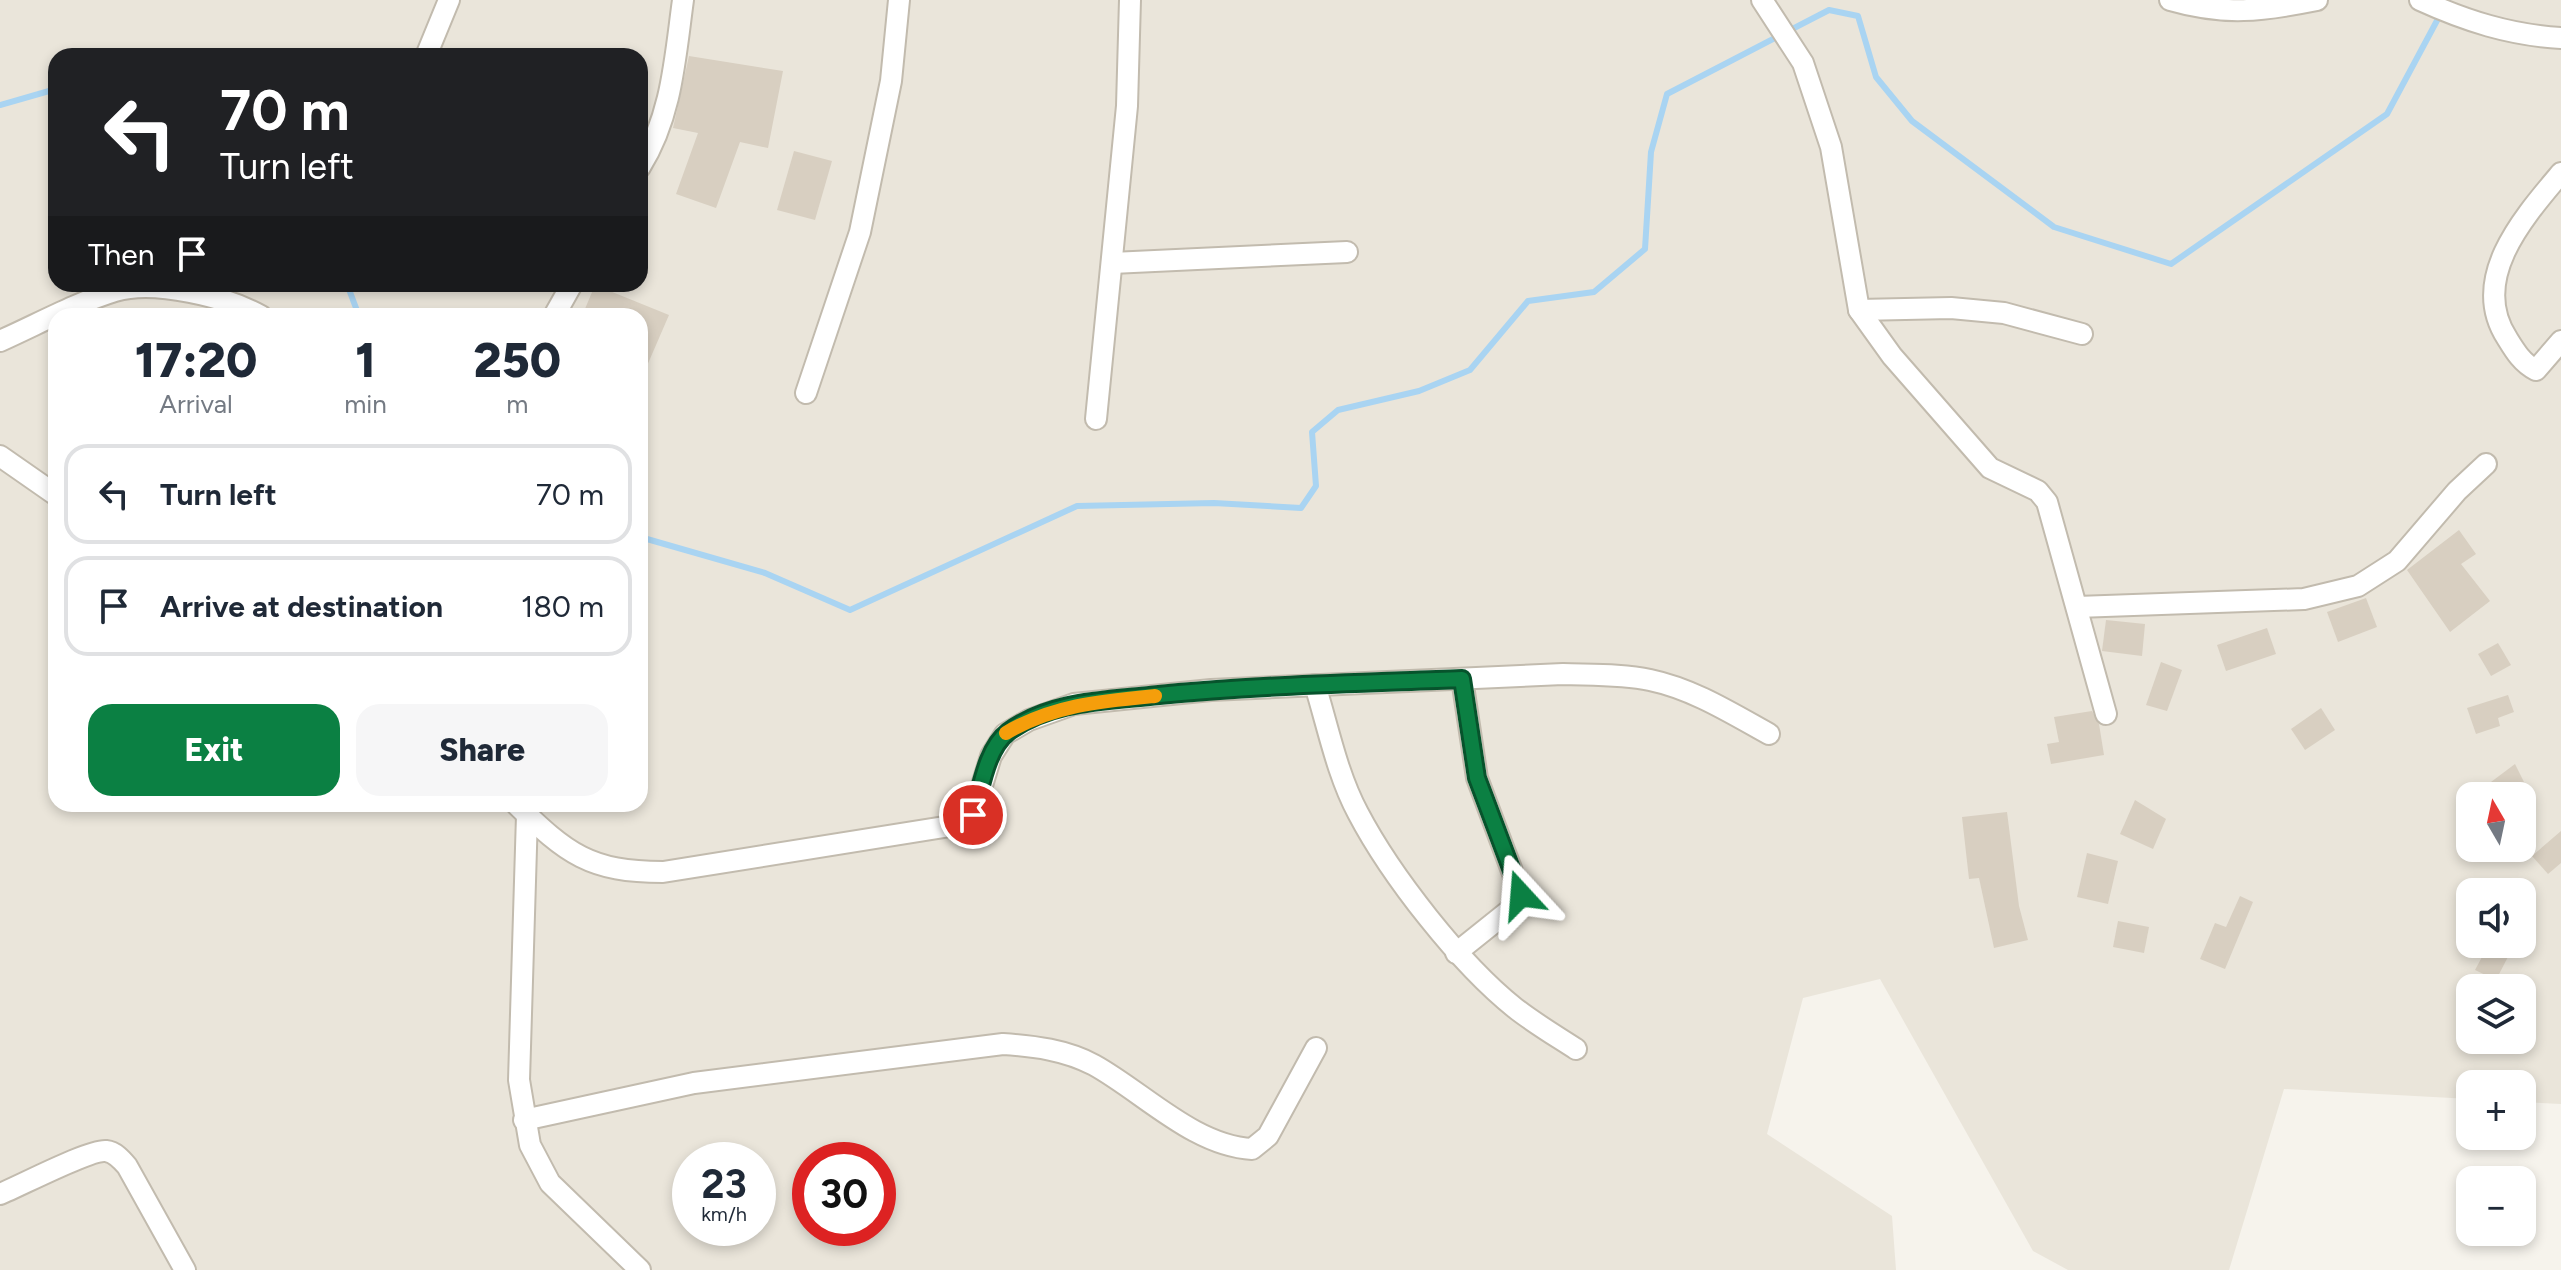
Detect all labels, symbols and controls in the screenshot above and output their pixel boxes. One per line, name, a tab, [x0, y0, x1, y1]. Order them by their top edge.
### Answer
text: 70 m	[220, 77, 350, 144]
icon: left	[88, 80, 192, 184]
text: Turn left	[220, 145, 354, 188]
icon: arrive	[170, 232, 214, 276]
text: Then	[88, 236, 154, 273]
text: 17:20	[135, 331, 257, 389]
text: 1	[355, 331, 376, 389]
text: 250	[474, 331, 561, 389]
text: Arrival	[159, 388, 233, 420]
text: min	[344, 388, 387, 420]
text: m	[506, 388, 528, 420]
icon: left	[92, 472, 136, 516]
text: Turn left	[160, 476, 277, 513]
text: 70 m	[536, 476, 604, 513]
icon: arrive	[92, 584, 136, 628]
text: Arrive at destination	[160, 588, 443, 625]
text: 180 m	[521, 588, 604, 625]
button: Exit	[88, 704, 340, 796]
button: Share	[356, 704, 608, 796]
pin	[939, 781, 1007, 849]
north arrow	[2456, 782, 2536, 862]
map controls	[2456, 782, 2536, 1246]
icon: arrive	[951, 793, 995, 837]
position arrow	[1479, 853, 1563, 937]
button: sound	[2456, 878, 2536, 958]
button: layers	[2456, 974, 2536, 1054]
button: +	[2456, 1070, 2536, 1150]
speed limit sign: 30	[792, 1142, 896, 1246]
text: 23	[701, 1160, 747, 1208]
button: −	[2456, 1166, 2536, 1246]
text: km/h	[701, 1202, 747, 1226]

